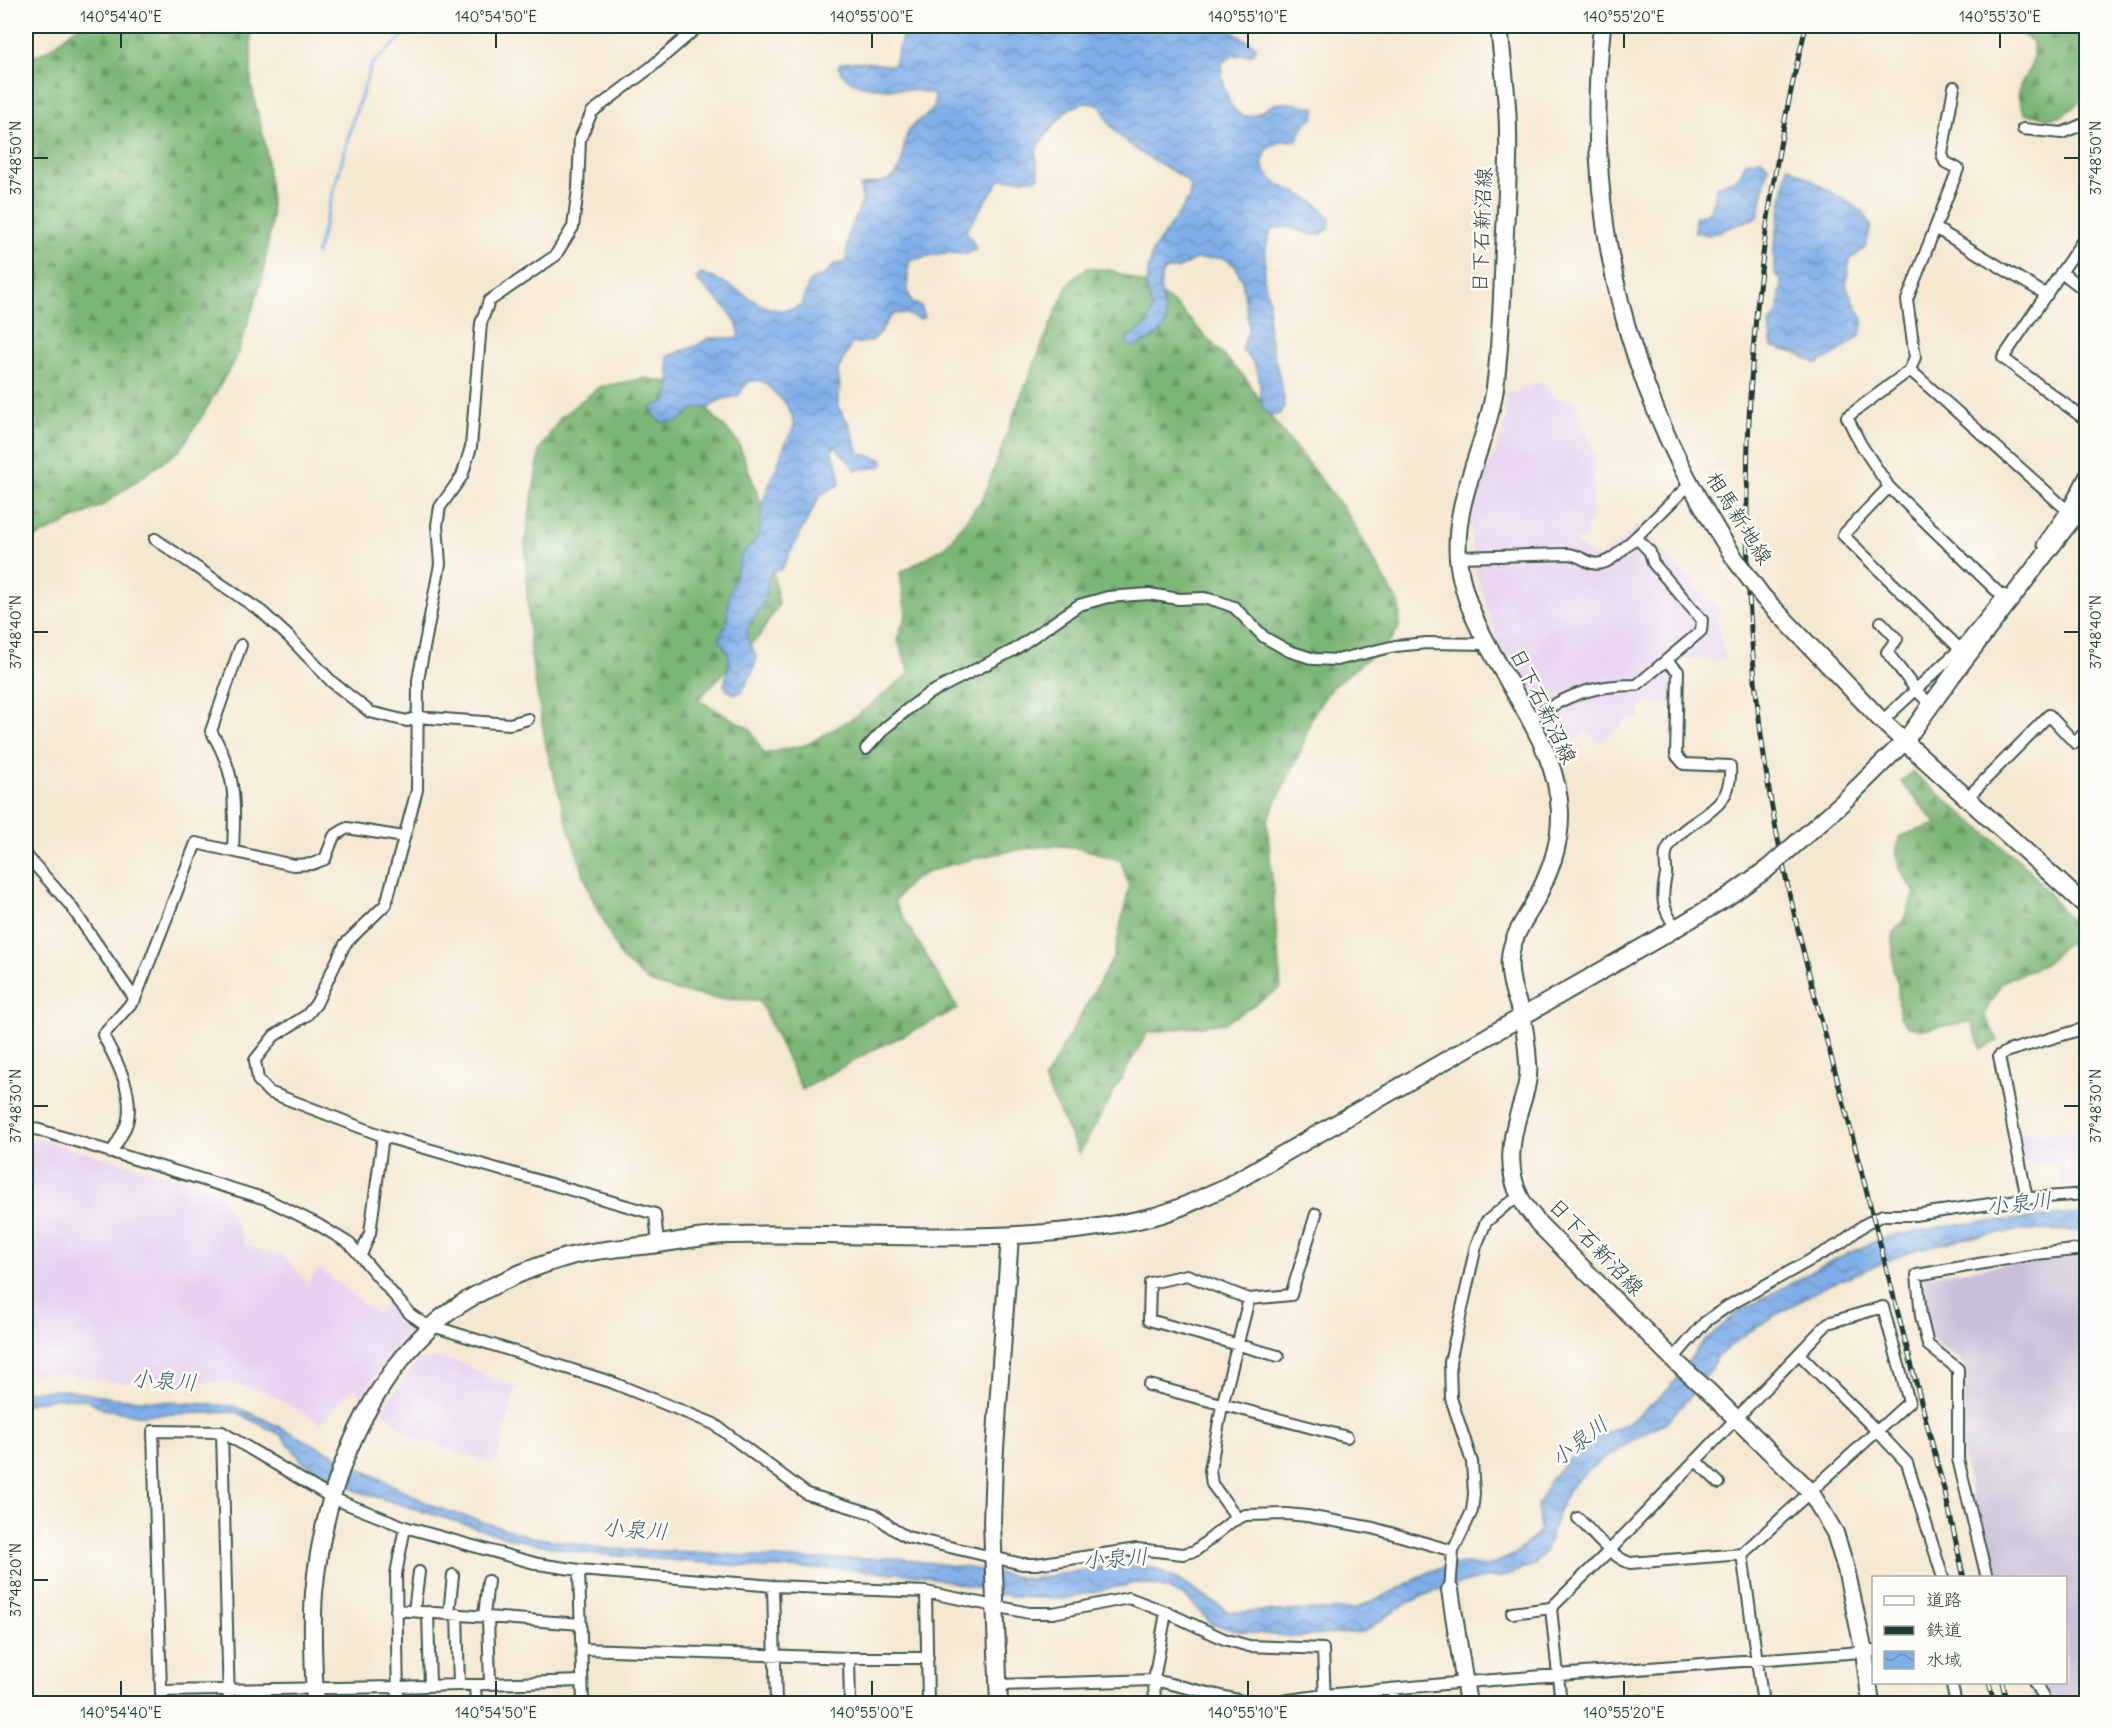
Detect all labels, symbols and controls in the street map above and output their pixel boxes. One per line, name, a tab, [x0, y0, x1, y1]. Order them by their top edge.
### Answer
text: 140°54'40"E	[80, 7, 162, 26]
text: 140°54'50"E	[455, 7, 537, 26]
text: 140°55'00"E	[830, 7, 914, 26]
text: 140°55'10"E	[1208, 7, 1288, 26]
text: 140°55'20"E	[1583, 7, 1665, 26]
text: 140°55'30"E	[1959, 7, 2041, 26]
text: 37°48'50"N	[6, 121, 25, 195]
text: 37°48'50"N	[2086, 121, 2105, 195]
street label: 日下石新沼線	[1466, 167, 1497, 293]
street label: 相馬新地線	[1700, 466, 1779, 569]
text: 37°48'40"N	[6, 595, 25, 669]
text: 37°48'40"N	[2086, 595, 2105, 669]
street label: 日下石新沼線	[1504, 643, 1583, 768]
text: 37°48'30"N	[6, 1069, 25, 1143]
text: 37°48'30"N	[2086, 1069, 2105, 1143]
water label: 小泉川	[1985, 1186, 2053, 1220]
street label: 日下石新沼線	[1543, 1192, 1650, 1301]
water label: 小泉川	[130, 1364, 198, 1396]
water label: 小泉川	[1544, 1410, 1614, 1472]
water label: 小泉川	[601, 1513, 669, 1545]
water label: 小泉川	[1081, 1542, 1149, 1574]
text: 37°48'20"N	[6, 1543, 25, 1617]
legend	[1872, 1576, 2067, 1684]
text: 道路	[1926, 1588, 1962, 1611]
text: 鉄道	[1926, 1618, 1962, 1641]
text: 水域	[1926, 1648, 1962, 1671]
text: 140°54'40"E	[80, 1703, 162, 1722]
text: 140°54'50"E	[455, 1703, 537, 1722]
text: 140°55'00"E	[830, 1703, 914, 1722]
text: 140°55'10"E	[1208, 1703, 1288, 1722]
text: 140°55'20"E	[1583, 1703, 1665, 1722]

